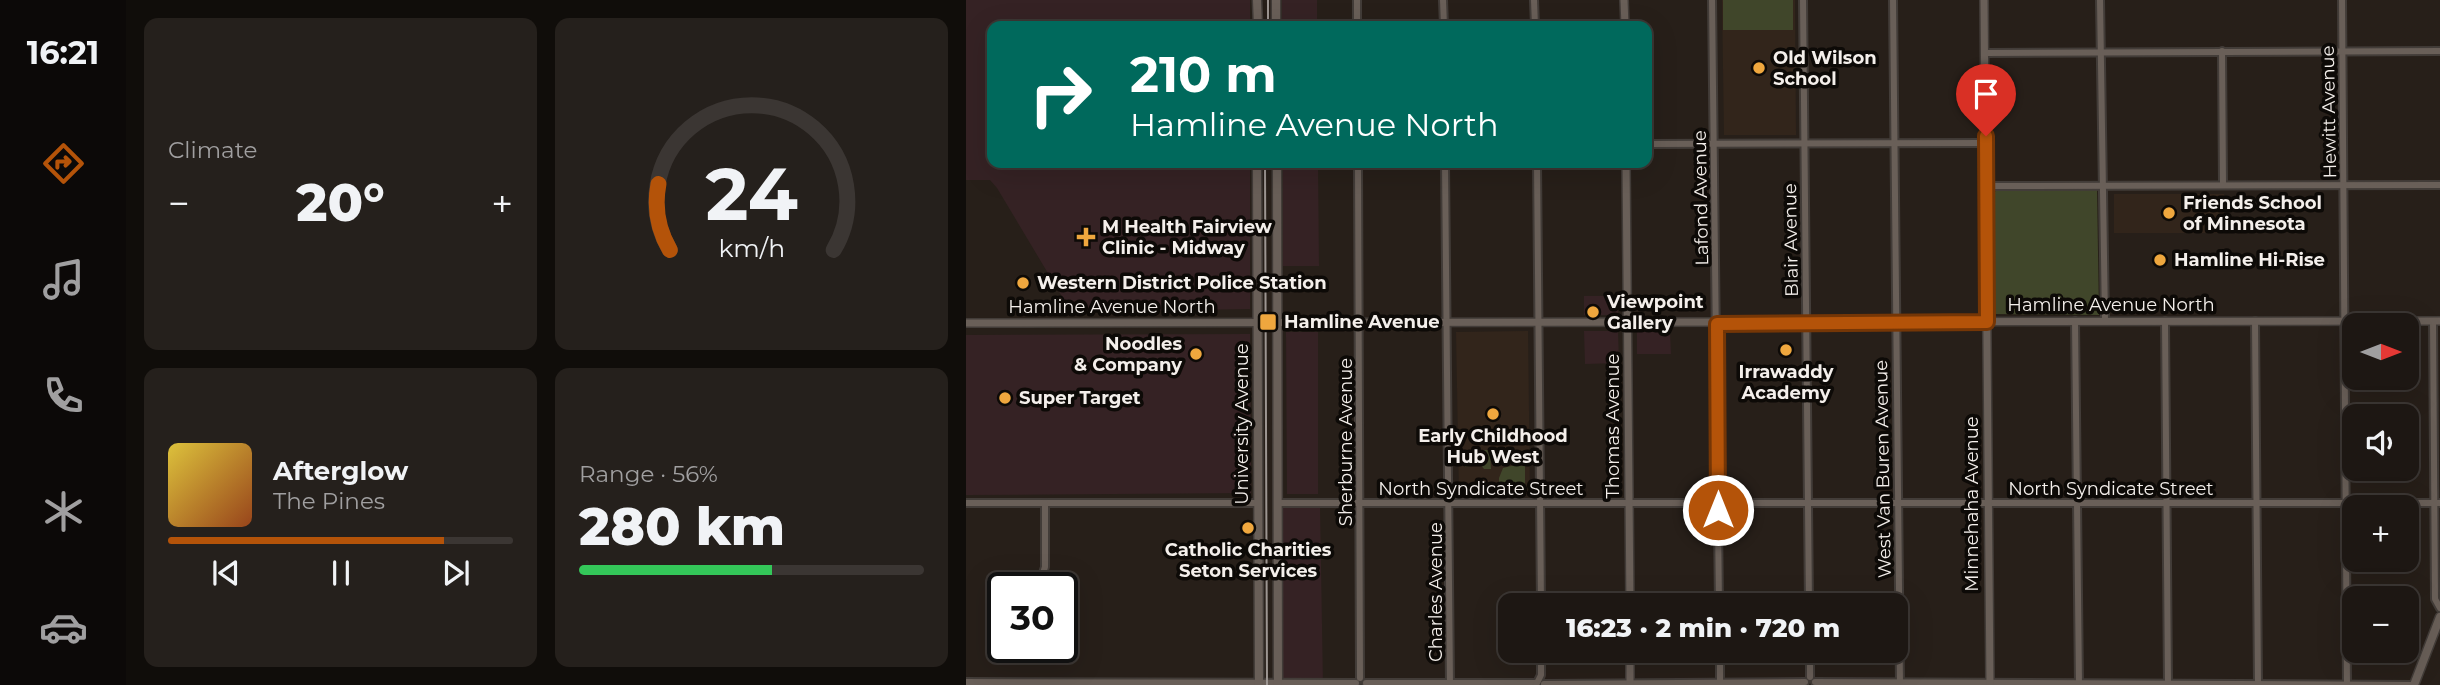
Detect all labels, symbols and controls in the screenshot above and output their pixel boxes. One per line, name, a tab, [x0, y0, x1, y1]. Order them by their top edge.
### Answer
text: 16:21	[27, 33, 99, 72]
text: 210 m	[1130, 45, 1277, 104]
street label: Hewitt Avenue	[2317, 45, 2341, 179]
place label: Old Wilson School	[1773, 47, 1877, 90]
icon: right	[1015, 49, 1106, 140]
marker: Old Wilson School	[1751, 60, 1767, 76]
pin	[1956, 64, 2016, 136]
icon: arrive	[1967, 75, 2005, 113]
text: Hamline Avenue North	[1130, 105, 1499, 144]
street label: Lafond Avenue	[1689, 130, 1713, 266]
text: Climate	[168, 136, 257, 164]
icon: directions	[39, 139, 88, 188]
text: 24	[705, 150, 798, 238]
text: 20°	[296, 171, 385, 234]
text: −	[168, 180, 190, 227]
text: +	[491, 180, 513, 227]
street label: Blair Avenue	[1779, 183, 1803, 297]
place label: Friends School of Minnesota	[2183, 192, 2322, 235]
marker: Friends School of Minnesota	[2161, 205, 2177, 221]
place label: M Health Fairview Clinic - Midway	[1102, 216, 1272, 259]
marker: M Health Fairview Clinic - Midway	[1076, 227, 1096, 247]
text: km/h	[718, 233, 785, 263]
place label: Hamline Hi-Rise	[2174, 249, 2325, 271]
marker: Hamline Hi-Rise	[2152, 252, 2168, 268]
icon: music	[39, 255, 88, 304]
place label: Western District Police Station	[1037, 272, 1327, 294]
marker: Western District Police Station	[1015, 275, 1031, 291]
place label: Viewpoint Gallery	[1606, 291, 1704, 334]
street label: Hamline Avenue North	[2007, 294, 2215, 316]
street label: Hamline Avenue North	[1008, 296, 1216, 318]
marker: Viewpoint Gallery	[1585, 304, 1601, 320]
place label: Hamline Avenue	[1284, 311, 1440, 333]
marker: Hamline Avenue	[1258, 312, 1278, 332]
north arrow	[2342, 313, 2418, 390]
map controls	[2342, 313, 2419, 663]
place label: Noodles & Company	[1074, 333, 1182, 376]
marker: Irrawaddy Academy	[1778, 342, 1794, 358]
street label: University Avenue	[1231, 343, 1253, 505]
marker: Noodles & Company	[1188, 346, 1204, 362]
street label: Thomas Avenue	[1602, 353, 1624, 498]
street label: Sherburne Avenue	[1335, 358, 1357, 526]
street label: West Van Buren Avenue	[1870, 360, 1896, 578]
place label: Irrawaddy Academy	[1739, 361, 1834, 404]
icon: phone	[39, 371, 88, 420]
place label: Super Target	[1019, 387, 1141, 409]
marker: Super Target	[997, 390, 1013, 406]
button: sound	[2342, 404, 2419, 481]
marker: Early Childhood Hub West	[1485, 406, 1501, 422]
street label: Minnehaha Avenue	[1961, 416, 1983, 592]
place label: Early Childhood Hub West	[1418, 425, 1568, 468]
text: Afterglow	[273, 455, 408, 487]
text: Range · 56%	[579, 460, 718, 488]
position arrow	[1681, 473, 1755, 547]
street label: North Syndicate Street	[1378, 478, 1584, 500]
street label: North Syndicate Street	[2008, 478, 2214, 500]
icon: climate	[39, 487, 88, 536]
text: The Pines	[273, 487, 385, 515]
text: 280 km	[579, 495, 785, 558]
button: +	[2342, 495, 2419, 572]
marker: Catholic Charities Seton Services	[1240, 520, 1256, 536]
street label: Charles Avenue	[1425, 522, 1447, 662]
place label: Catholic Charities Seton Services	[1165, 539, 1332, 582]
icon: previous	[207, 554, 245, 592]
icon: pause	[322, 554, 360, 592]
icon: next	[437, 554, 475, 592]
speed limit sign: 30	[987, 572, 1078, 663]
button: −	[2342, 586, 2419, 663]
icon: car	[39, 603, 88, 652]
text: 16:23 · 2 min · 720 m	[1566, 612, 1840, 644]

